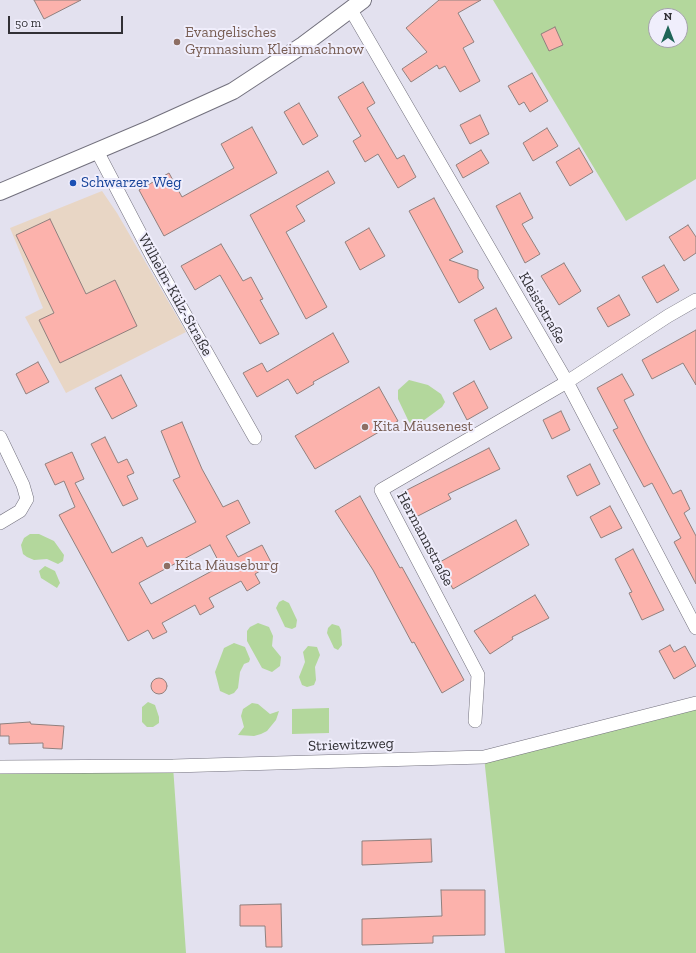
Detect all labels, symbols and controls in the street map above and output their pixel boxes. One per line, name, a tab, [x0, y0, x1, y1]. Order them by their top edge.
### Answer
scale bar	[10, 8, 125, 34]
north arrow	[648, 8, 688, 48]
text: N	[664, 10, 672, 23]
text: 50 m	[15, 16, 41, 30]
place label: Evangelisches Gymnasium Kleinmachnow	[185, 24, 364, 59]
marker: Evangelisches Gymnasium Kleinmachnow	[172, 37, 182, 47]
place label: Schwarzer Weg	[81, 174, 181, 192]
marker: Schwarzer Weg	[68, 178, 78, 188]
street label: Wilhelm-Külz-Straße	[134, 231, 216, 359]
street label: Kleiststraße	[514, 269, 570, 347]
place label: Kita Mäusenest	[373, 418, 473, 436]
marker: Kita Mäusenest	[360, 422, 370, 432]
street label: Hermannstraße	[393, 489, 457, 589]
place label: Kita Mäuseburg	[175, 557, 278, 575]
marker: Kita Mäuseburg	[162, 561, 172, 571]
street label: Striewitzweg	[308, 735, 394, 755]

